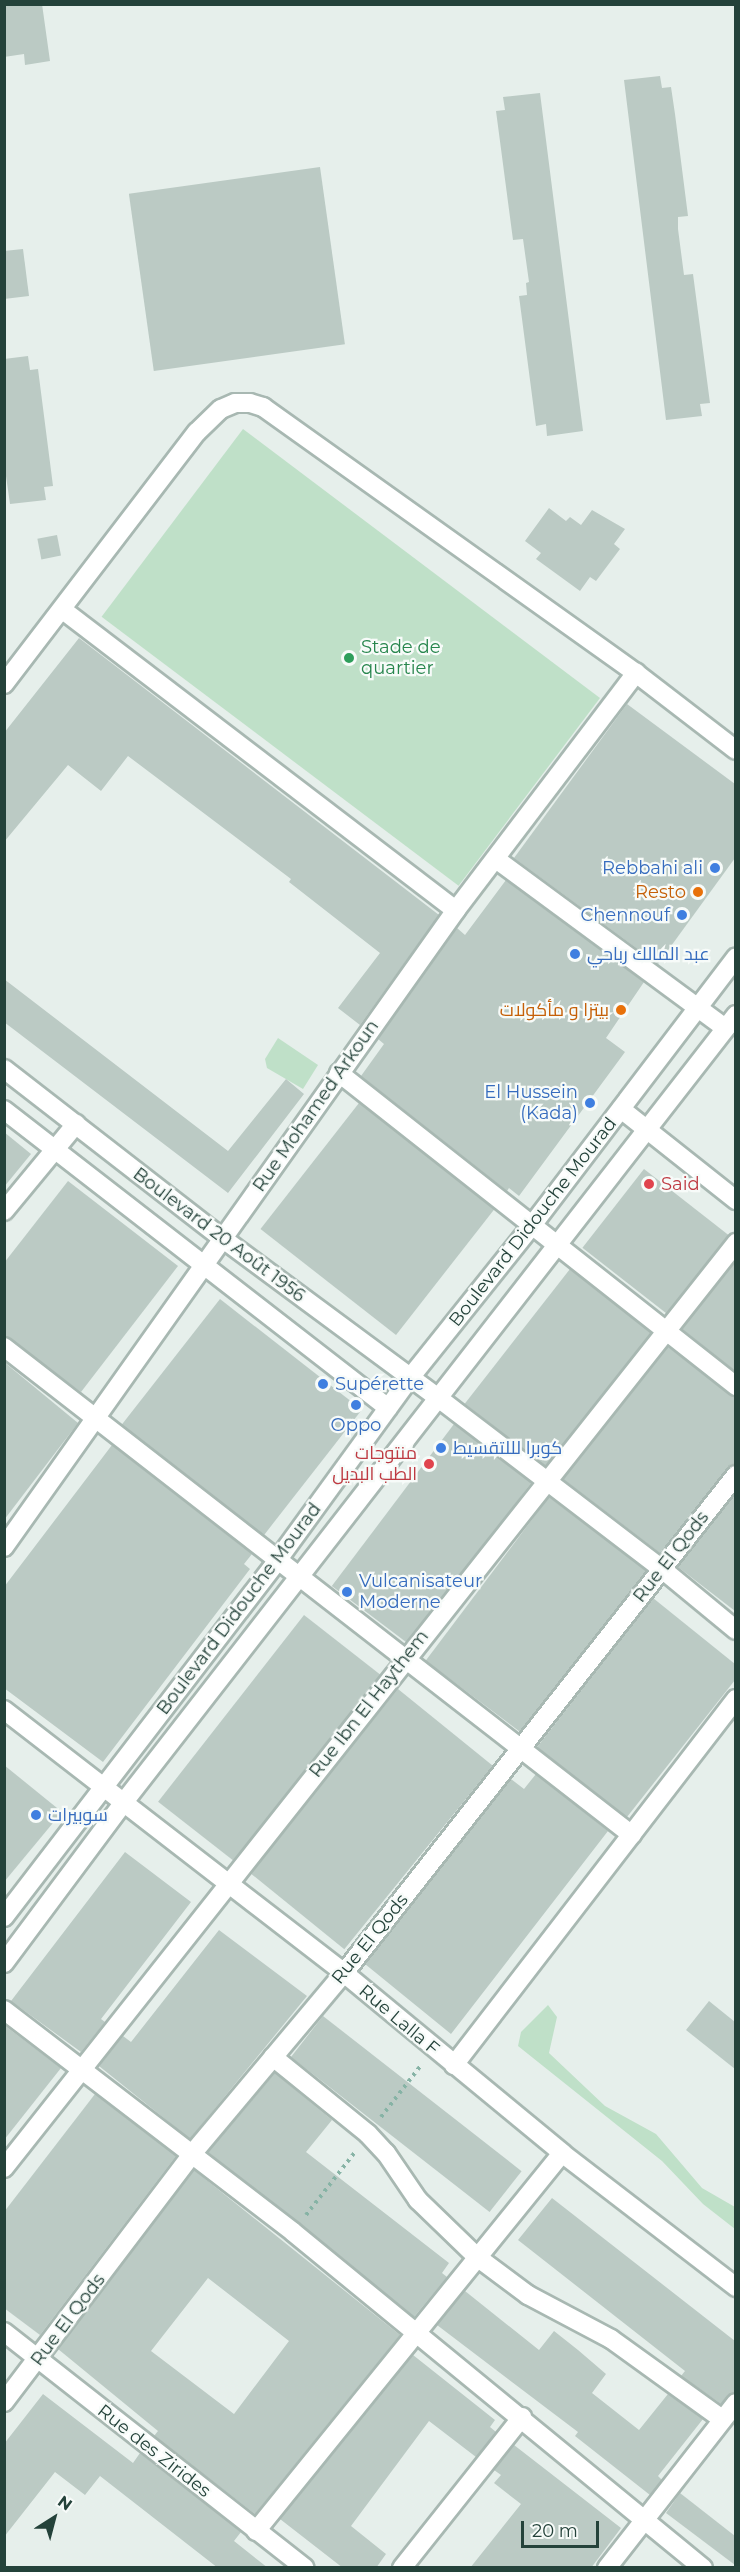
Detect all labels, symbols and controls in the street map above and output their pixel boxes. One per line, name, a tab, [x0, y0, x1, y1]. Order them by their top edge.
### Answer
place label: Stade de quartier	[361, 637, 441, 680]
marker: Stade de quartier	[342, 651, 356, 665]
place label: Rebbahi ali	[602, 857, 703, 879]
marker: Rebbahi ali	[708, 861, 722, 875]
place label: Resto	[635, 881, 686, 903]
marker: Resto	[691, 885, 705, 899]
place label: Chennouf	[580, 904, 670, 926]
marker: Chennouf	[675, 908, 689, 922]
place label: عبد المالك رباحي	[587, 943, 710, 965]
marker: عبد المالك رباحي	[568, 947, 582, 961]
place label: بيتزا و مأكولات	[500, 999, 609, 1021]
marker: بيتزا و مأكولات	[614, 1003, 628, 1017]
street label: Rue Mohamed Arkoun	[248, 1016, 384, 1196]
place label: El Hussein (Kada)	[484, 1082, 578, 1124]
marker: El Hussein (Kada)	[583, 1096, 597, 1110]
street label: Boulevard Didouche Mourad	[445, 1113, 621, 1331]
street label: Boulevard 20 Août 1956	[129, 1163, 309, 1307]
place label: Said	[661, 1173, 700, 1195]
marker: Said	[642, 1177, 656, 1191]
place label: Supérette	[335, 1373, 424, 1395]
marker: Supérette	[316, 1377, 330, 1391]
marker: Oppo	[349, 1398, 363, 1412]
place label: Oppo	[331, 1414, 381, 1436]
place label: كوبرا لللتقسيط	[453, 1437, 562, 1459]
marker: كوبرا لللتقسيط	[434, 1441, 448, 1455]
place label: منتوجات الطب البديل	[332, 1443, 417, 1486]
marker: منتوجات الطب البديل	[422, 1457, 436, 1471]
street label: Boulevard Didouche Mourad	[152, 1499, 326, 1719]
street label: Rue El Qods	[629, 1507, 713, 1607]
place label: Vulcanisateur Moderne	[359, 1571, 482, 1614]
marker: Vulcanisateur Moderne	[340, 1585, 354, 1599]
street label: Rue Ibn El Haythem	[305, 1626, 433, 1782]
place label: سوبيرات	[48, 1804, 108, 1826]
marker: سوبيرات	[29, 1808, 43, 1822]
street label: Rue El Qods	[327, 1890, 413, 1988]
street label: Rue Lalla F	[354, 1980, 444, 2060]
street label: Rue El Qods	[26, 2270, 110, 2370]
street label: Rue des Zirides	[93, 2400, 215, 2502]
north arrow	[24, 2488, 84, 2548]
text: N	[54, 2492, 76, 2515]
scale bar	[524, 2509, 602, 2547]
text: 20 m	[532, 2520, 578, 2542]

